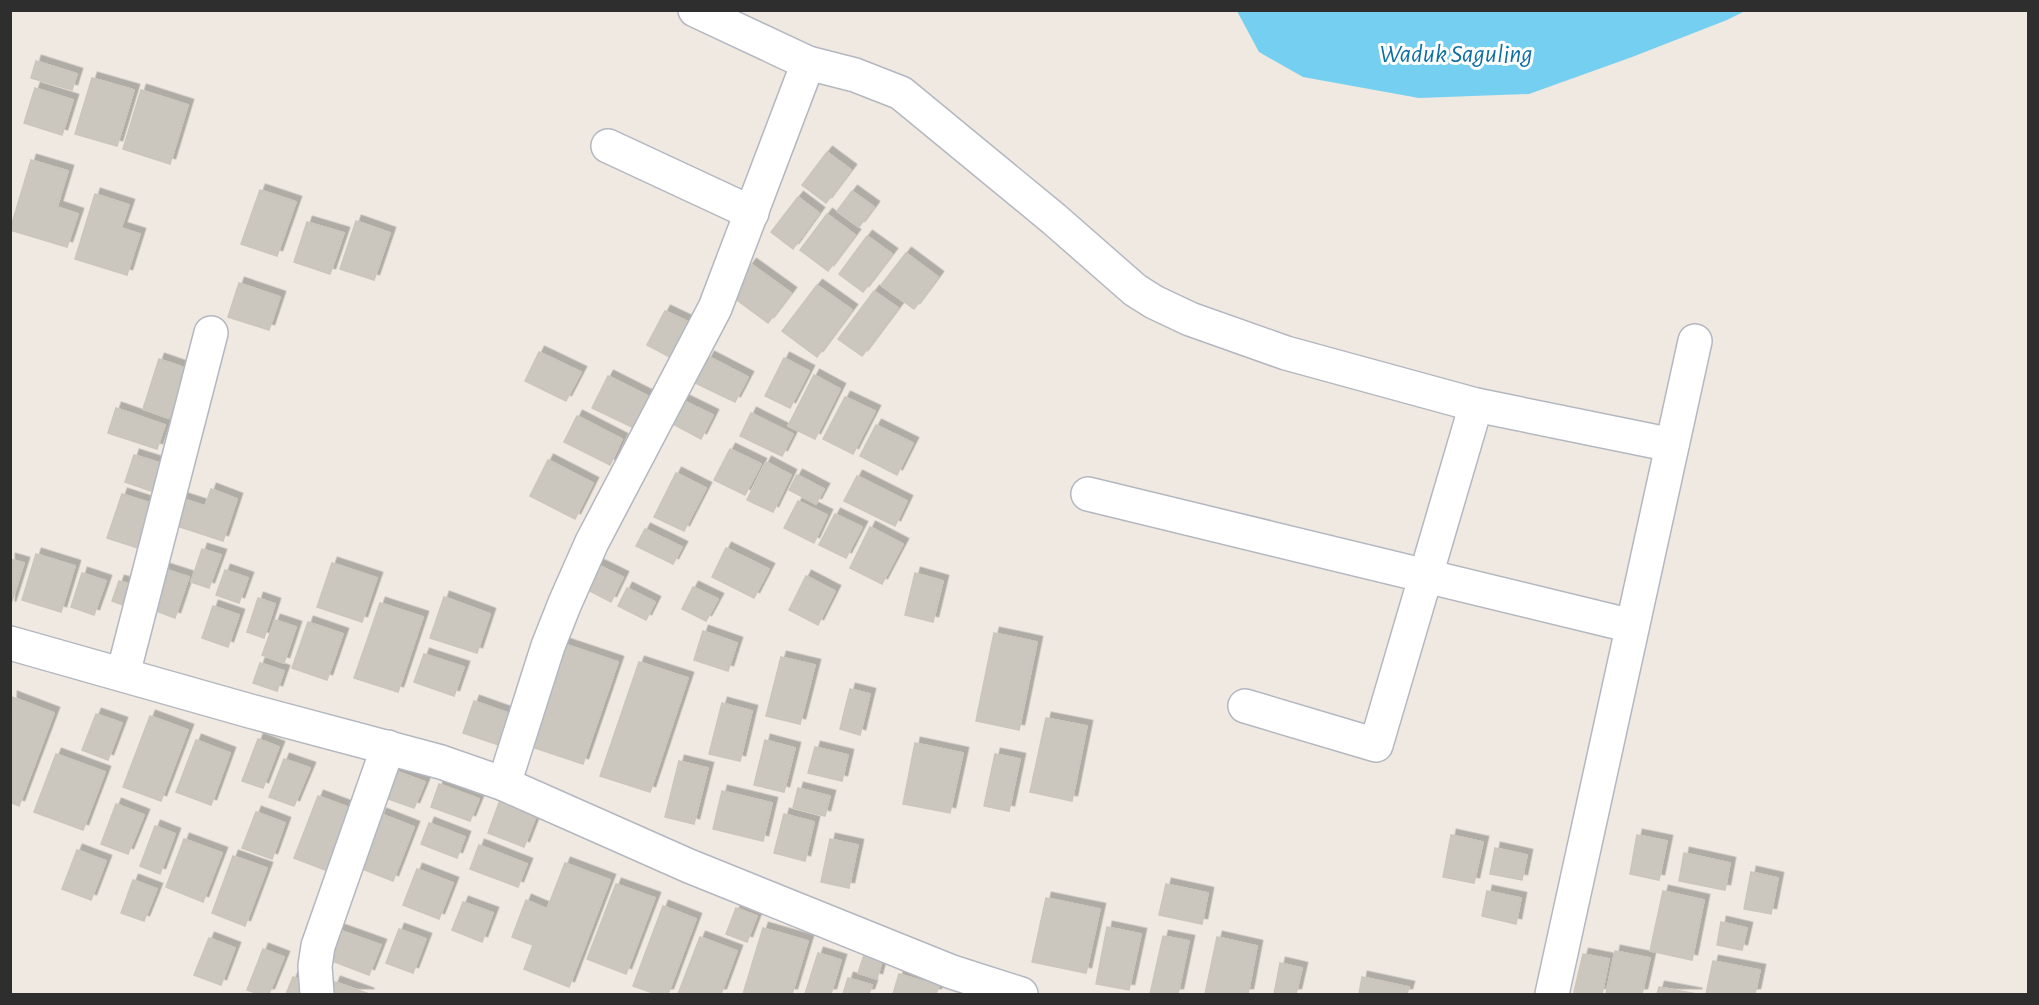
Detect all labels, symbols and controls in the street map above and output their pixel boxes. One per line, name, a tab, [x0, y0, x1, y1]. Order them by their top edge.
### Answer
water label: Waduk Saguling	[1379, 41, 1533, 67]

